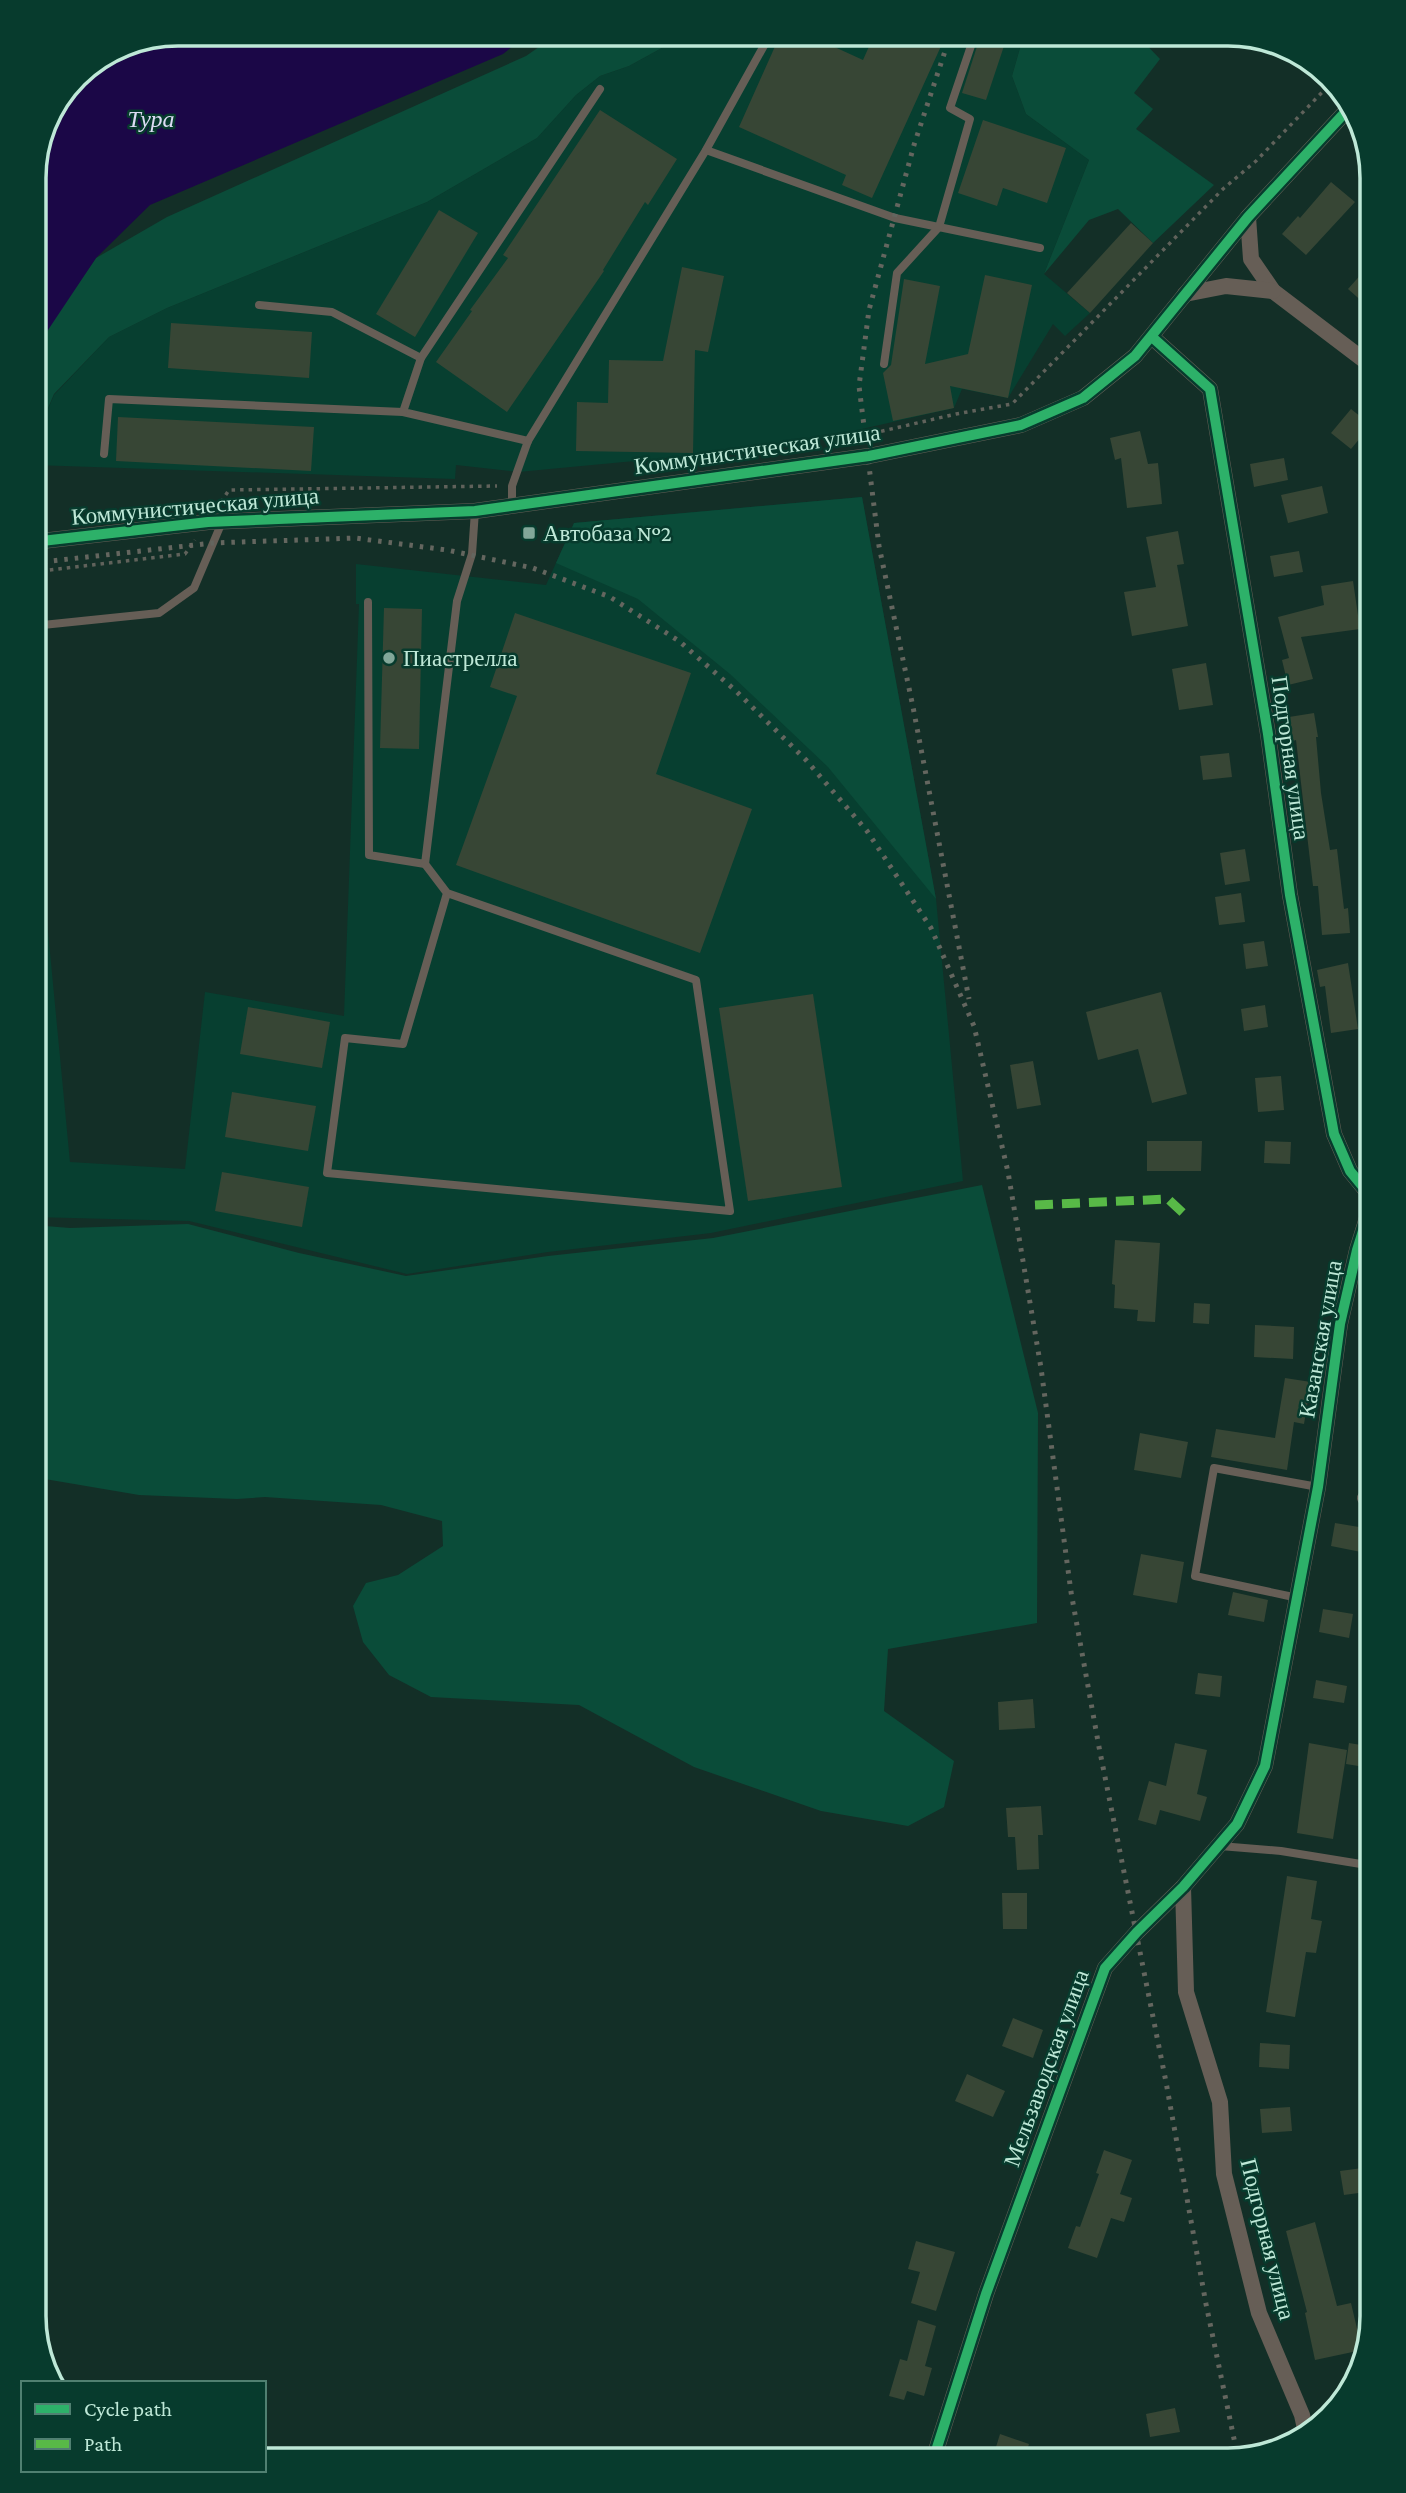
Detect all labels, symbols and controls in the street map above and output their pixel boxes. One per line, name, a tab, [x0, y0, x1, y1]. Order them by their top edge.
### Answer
water label: Тура	[127, 105, 175, 132]
street label: Коммунистическая улица	[632, 419, 882, 479]
street label: Коммунистическая улица	[70, 482, 320, 530]
place label: Автобаза №2	[543, 520, 672, 546]
marker: Автобаза №2	[521, 525, 537, 541]
place label: Пиастрелла	[403, 645, 518, 671]
marker: Пиастрелла	[381, 650, 397, 666]
street label: Подгорная улица	[1267, 674, 1315, 842]
street label: Казанская улица	[1293, 1258, 1347, 1420]
street label: Мельзаводская улица	[998, 1966, 1094, 2170]
street label: Подгорная улица	[1235, 2156, 1301, 2322]
legend	[21, 2381, 266, 2472]
text: Cycle path	[84, 2397, 172, 2421]
text: Path	[84, 2432, 122, 2456]

